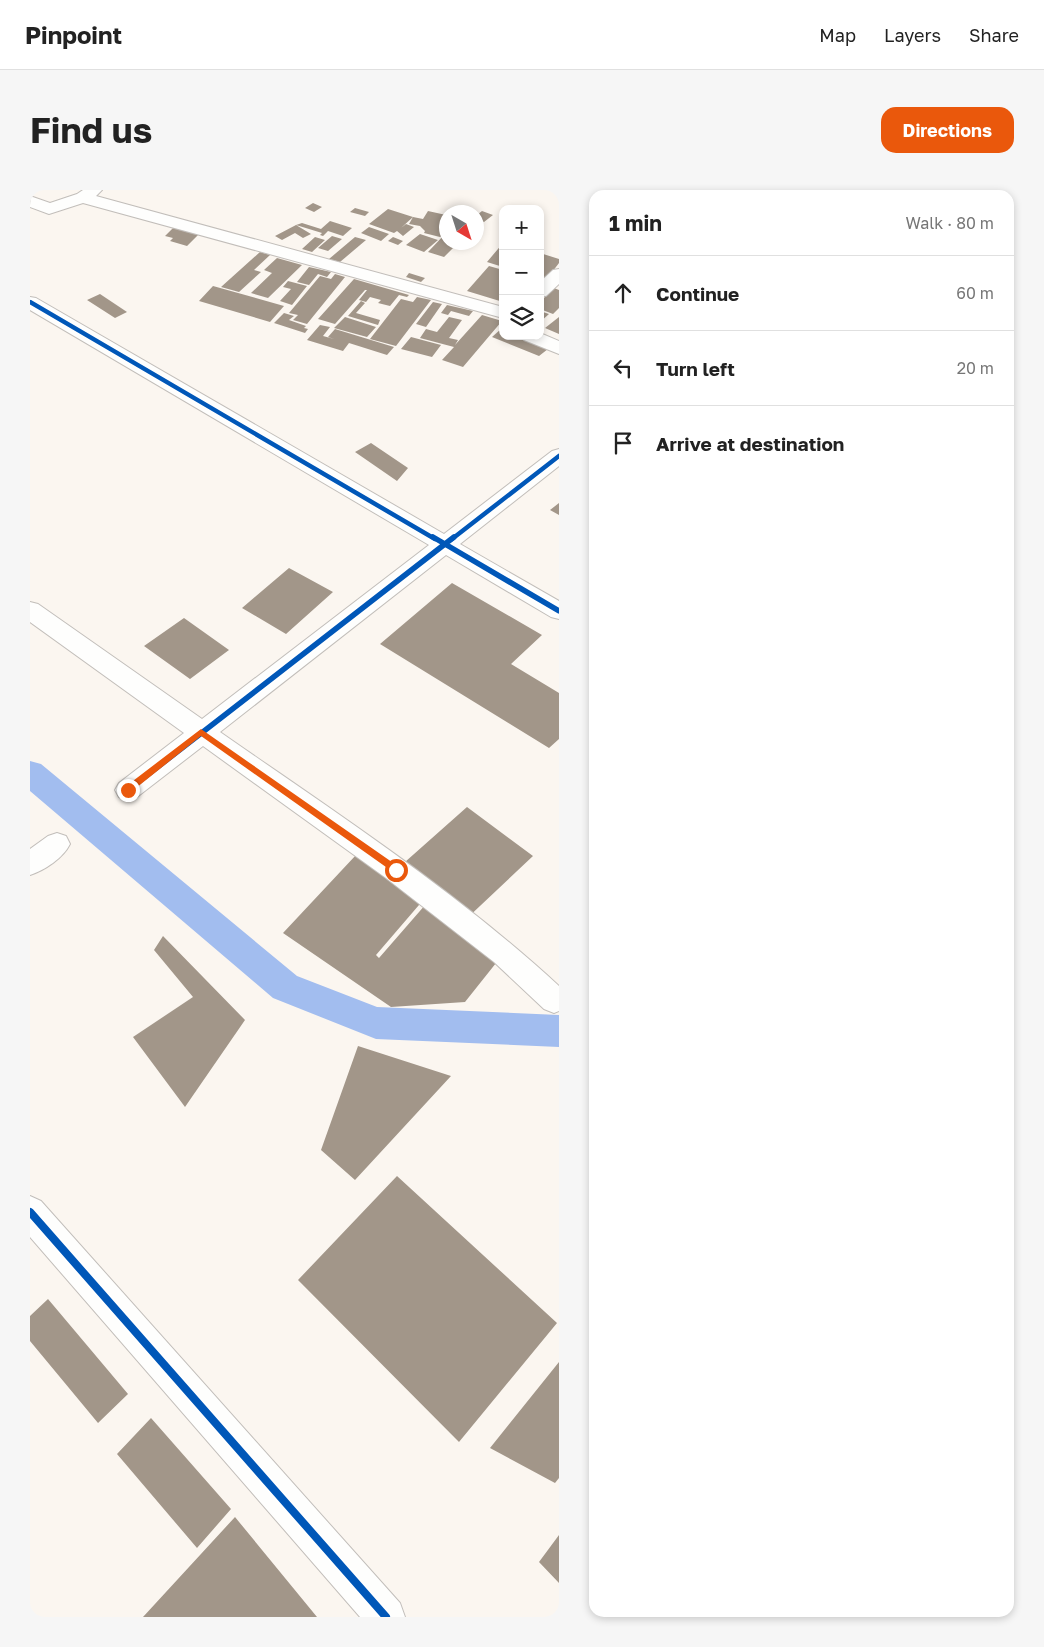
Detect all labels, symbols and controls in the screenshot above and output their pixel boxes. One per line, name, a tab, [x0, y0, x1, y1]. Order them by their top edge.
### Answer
text: Pinpoint	[25, 20, 122, 49]
text: Map	[819, 24, 856, 46]
text: Layers	[884, 24, 941, 46]
text: Share	[969, 24, 1019, 46]
button: Directions	[881, 107, 1014, 153]
text: Find us	[30, 109, 152, 151]
north arrow	[439, 205, 484, 250]
map controls	[499, 205, 544, 340]
button: +	[499, 205, 544, 250]
text: 1 min	[609, 210, 662, 236]
text: Walk · 80 m	[905, 213, 994, 233]
button: −	[499, 250, 544, 295]
icon: ahead	[609, 279, 637, 307]
text: Continue	[656, 282, 739, 305]
text: 60 m	[956, 283, 994, 303]
button: layers	[499, 295, 544, 340]
icon: left	[609, 354, 637, 382]
text: Turn left	[656, 357, 735, 380]
text: 20 m	[957, 358, 994, 378]
icon: arrive	[609, 429, 637, 457]
text: Arrive at destination	[656, 432, 844, 455]
route end	[117, 779, 140, 802]
route start	[385, 859, 408, 882]

